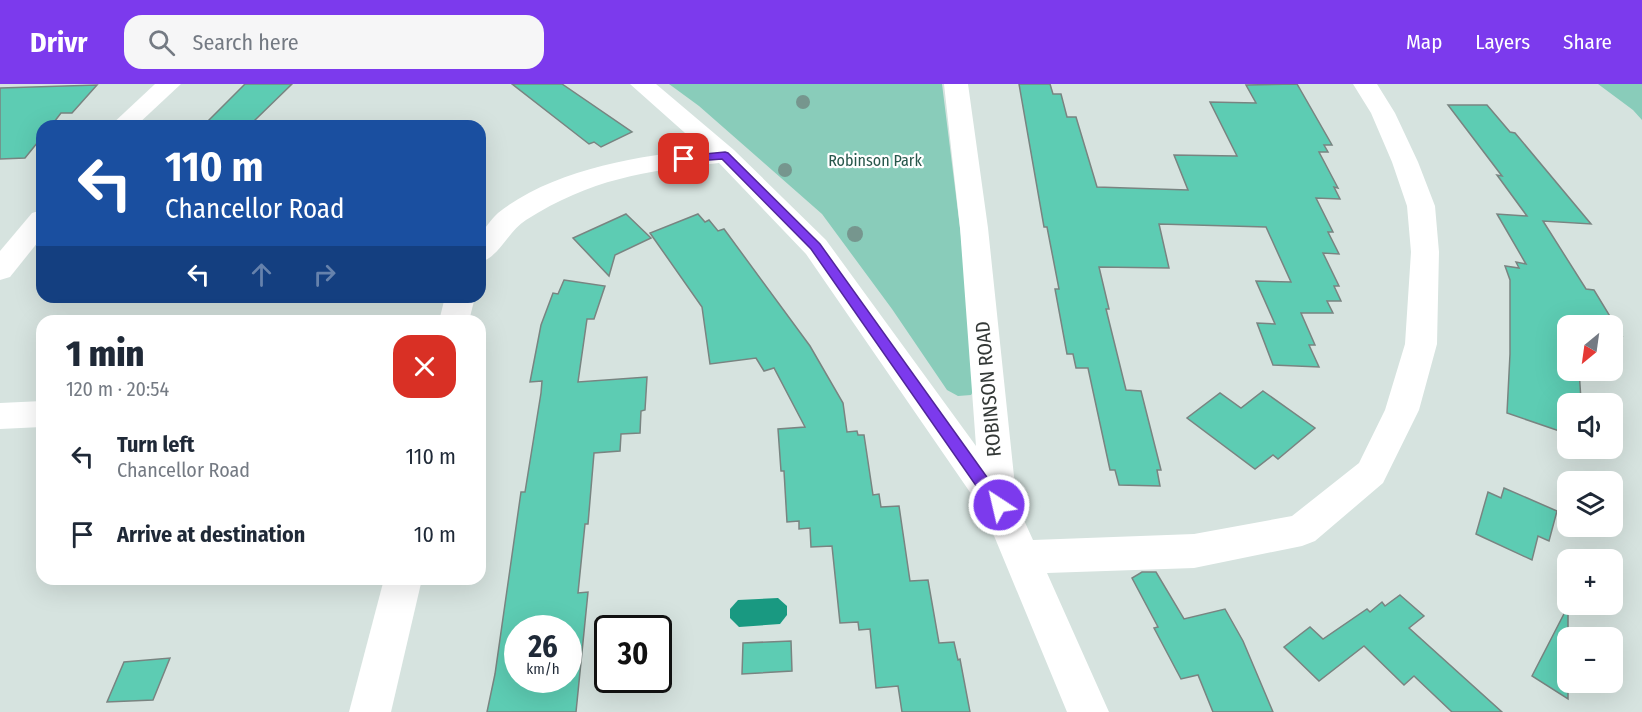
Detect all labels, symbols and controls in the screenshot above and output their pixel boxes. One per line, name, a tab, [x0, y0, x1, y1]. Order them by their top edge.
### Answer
search box	[124, 15, 544, 69]
text: Drivr	[30, 26, 88, 59]
icon: search	[145, 26, 178, 59]
text: Search here	[193, 29, 299, 56]
text: Map	[1406, 29, 1442, 55]
text: Layers	[1475, 29, 1530, 55]
text: Share	[1563, 29, 1612, 55]
pin	[658, 133, 709, 184]
text: 110 m	[165, 142, 264, 192]
icon: arrive	[667, 142, 700, 175]
icon: left	[66, 144, 144, 222]
park label: Robinson Park	[828, 151, 922, 170]
text: Chancellor Road	[165, 193, 345, 225]
icon: left	[182, 258, 215, 291]
icon: ahead	[245, 258, 278, 291]
icon: right	[308, 258, 341, 291]
north arrow	[1557, 315, 1623, 381]
map controls	[1557, 315, 1623, 693]
street label: ROBINSON ROAD	[970, 320, 1006, 458]
text: 1 min	[66, 332, 144, 376]
button: close	[393, 335, 456, 398]
text: 120 m · 20:54	[66, 377, 169, 401]
button: sound	[1557, 393, 1623, 459]
text: Turn left	[117, 431, 195, 458]
icon: left	[66, 440, 99, 473]
text: 110 m	[406, 443, 456, 470]
text: Chancellor Road	[117, 458, 250, 482]
button: layers	[1557, 471, 1623, 537]
position arrow	[967, 473, 1031, 537]
icon: arrive	[66, 518, 99, 551]
text: Arrive at destination	[117, 521, 305, 548]
text: 10 m	[414, 521, 456, 548]
button: +	[1557, 549, 1623, 615]
speed limit sign: 30	[594, 615, 672, 693]
button: −	[1557, 627, 1623, 693]
text: 26	[528, 629, 558, 665]
text: km/h	[526, 660, 560, 678]

